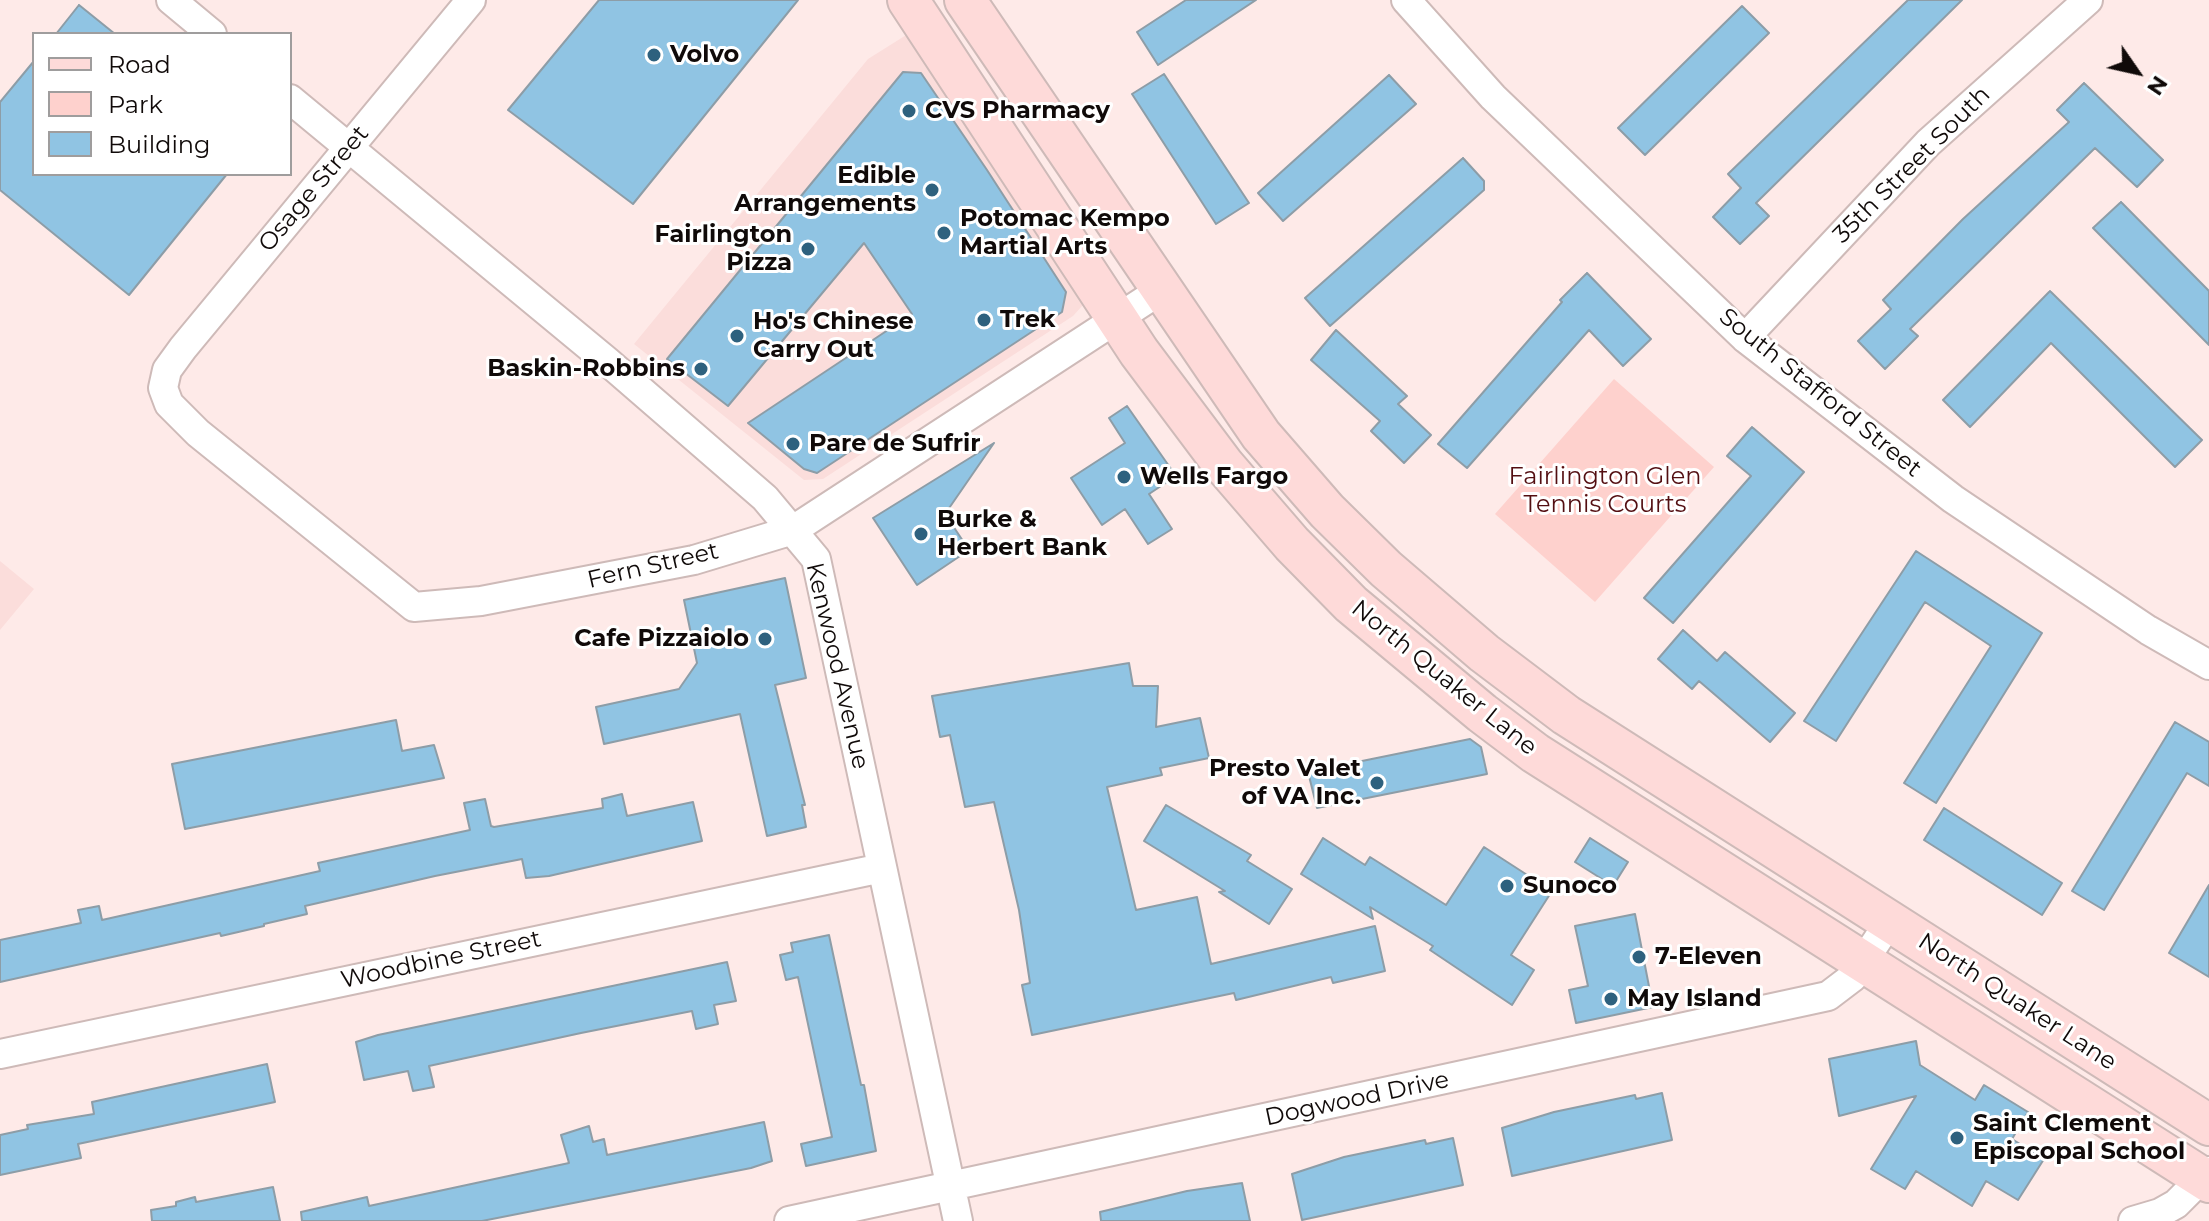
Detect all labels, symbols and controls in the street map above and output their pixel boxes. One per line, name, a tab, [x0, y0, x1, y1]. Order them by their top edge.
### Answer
legend	[32, 32, 292, 176]
north arrow	[2097, 32, 2177, 112]
place label: Volvo	[670, 41, 739, 69]
marker: Volvo	[645, 46, 663, 64]
text: Road	[108, 50, 171, 79]
text: N	[2141, 71, 2173, 101]
street label: 35th Street South	[1828, 81, 1996, 249]
text: Park	[108, 90, 163, 119]
place label: CVS Pharmacy	[925, 97, 1110, 125]
marker: CVS Pharmacy	[900, 102, 918, 120]
street label: Osage Street	[253, 120, 375, 258]
text: Building	[108, 130, 211, 159]
place label: Edible Arrangements	[734, 162, 916, 218]
marker: Edible Arrangements	[923, 181, 941, 199]
place label: Potomac Kempo Martial Arts	[960, 205, 1170, 261]
place label: Fairlington Pizza	[654, 221, 792, 277]
marker: Potomac Kempo Martial Arts	[935, 224, 953, 242]
marker: Fairlington Pizza	[799, 240, 817, 258]
street label: South Stafford Street	[1713, 303, 1927, 483]
place label: Trek	[1000, 306, 1056, 334]
place label: Ho's Chinese Carry Out	[753, 308, 914, 364]
marker: Trek	[975, 311, 993, 329]
marker: Ho's Chinese Carry Out	[728, 327, 746, 345]
place label: Baskin-Robbins	[487, 355, 685, 383]
marker: Baskin-Robbins	[692, 360, 710, 378]
place label: Pare de Sufrir	[809, 430, 981, 458]
marker: Pare de Sufrir	[784, 435, 802, 453]
place label: Wells Fargo	[1140, 463, 1288, 491]
park label: Fairlington Glen Tennis Courts	[1509, 463, 1701, 519]
marker: Wells Fargo	[1115, 468, 1133, 486]
place label: Burke & Herbert Bank	[937, 506, 1107, 562]
marker: Burke & Herbert Bank	[912, 525, 930, 543]
street label: Fern Street	[585, 537, 721, 595]
street label: Kenwood Avenue	[799, 560, 875, 772]
street label: North Quaker Lane	[1345, 594, 1543, 762]
place label: Cafe Pizzaiolo	[574, 625, 749, 653]
marker: Cafe Pizzaiolo	[756, 630, 774, 648]
place label: Presto Valet of VA Inc.	[1209, 755, 1361, 811]
marker: Presto Valet of VA Inc.	[1368, 774, 1386, 792]
place label: Sunoco	[1523, 872, 1617, 900]
marker: Sunoco	[1498, 877, 1516, 895]
street label: Woodbine Street	[338, 925, 544, 995]
street label: North Quaker Lane	[1913, 927, 2121, 1077]
place label: 7-Eleven	[1655, 943, 1762, 971]
marker: 7-Eleven	[1630, 948, 1648, 966]
place label: May Island	[1627, 985, 1762, 1013]
marker: May Island	[1602, 990, 1620, 1008]
street label: Dogwood Drive	[1262, 1065, 1452, 1133]
place label: Saint Clement Episcopal School	[1973, 1110, 2185, 1166]
marker: Saint Clement Episcopal School	[1948, 1129, 1966, 1147]

